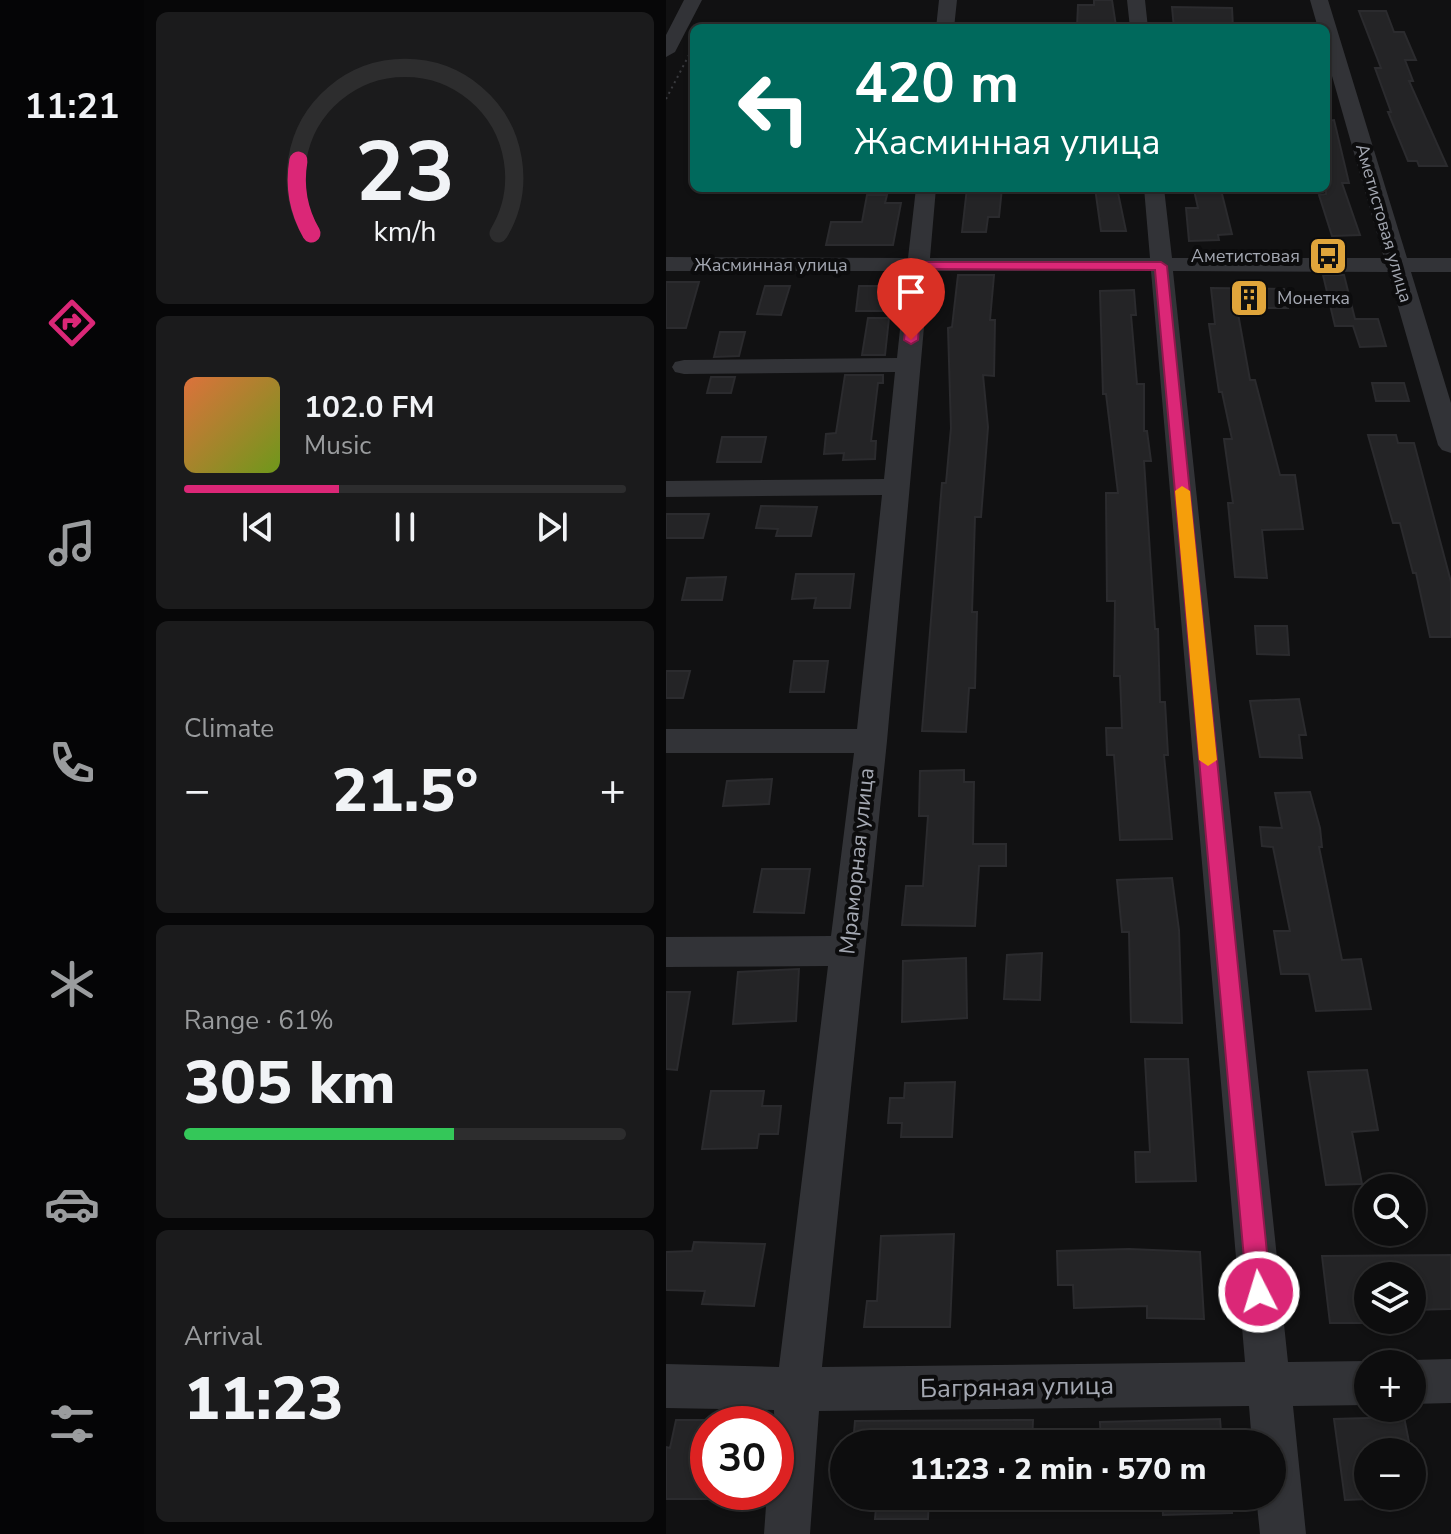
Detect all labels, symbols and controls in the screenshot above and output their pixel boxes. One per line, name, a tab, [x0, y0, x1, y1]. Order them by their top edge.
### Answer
text: 420 m	[854, 45, 1019, 122]
icon: left	[722, 56, 826, 160]
text: 11:21	[24, 82, 120, 131]
text: 23	[355, 116, 455, 229]
text: Жасминная улица	[854, 118, 1161, 167]
street label: Аметистовая улица	[1350, 141, 1418, 305]
text: km/h	[374, 212, 436, 251]
bus stop icon: Аметистовая	[1307, 235, 1349, 277]
place label: Аметистовая	[1191, 244, 1300, 268]
street label: Жасминная улица	[694, 253, 848, 277]
pin	[877, 258, 945, 340]
icon: arrive	[889, 270, 933, 314]
building icon: Монетка	[1228, 277, 1270, 319]
place label: Монетка	[1277, 286, 1350, 310]
icon: directions	[44, 295, 100, 351]
text: 102.0 FM	[304, 387, 434, 428]
text: Music	[304, 428, 371, 463]
icon: previous	[236, 505, 280, 549]
icon: pause	[383, 505, 427, 549]
icon: next	[530, 505, 574, 549]
icon: music	[44, 515, 100, 571]
text: Climate	[184, 711, 274, 746]
icon: phone	[44, 735, 100, 791]
text: 21.5°	[332, 750, 478, 832]
text: −	[184, 761, 210, 821]
text: +	[600, 761, 626, 821]
street label: Мраморная улица	[832, 766, 882, 956]
icon: climate	[44, 956, 100, 1012]
text: Range · 61%	[184, 1003, 334, 1038]
text: 305 km	[184, 1042, 396, 1124]
map controls	[1354, 1174, 1426, 1510]
button: search	[1354, 1174, 1426, 1246]
icon: car	[44, 1176, 100, 1232]
position arrow	[1217, 1250, 1301, 1334]
button: layers	[1354, 1262, 1426, 1334]
text: Arrival	[184, 1319, 262, 1354]
button: +	[1354, 1350, 1426, 1422]
text: 11:23	[184, 1358, 344, 1440]
street label: Багряная улица	[920, 1368, 1114, 1406]
icon: filters	[44, 1396, 100, 1452]
speed limit sign: 30	[690, 1406, 794, 1510]
button: −	[1354, 1438, 1426, 1510]
text: 11:23 · 2 min · 570 m	[910, 1449, 1206, 1490]

